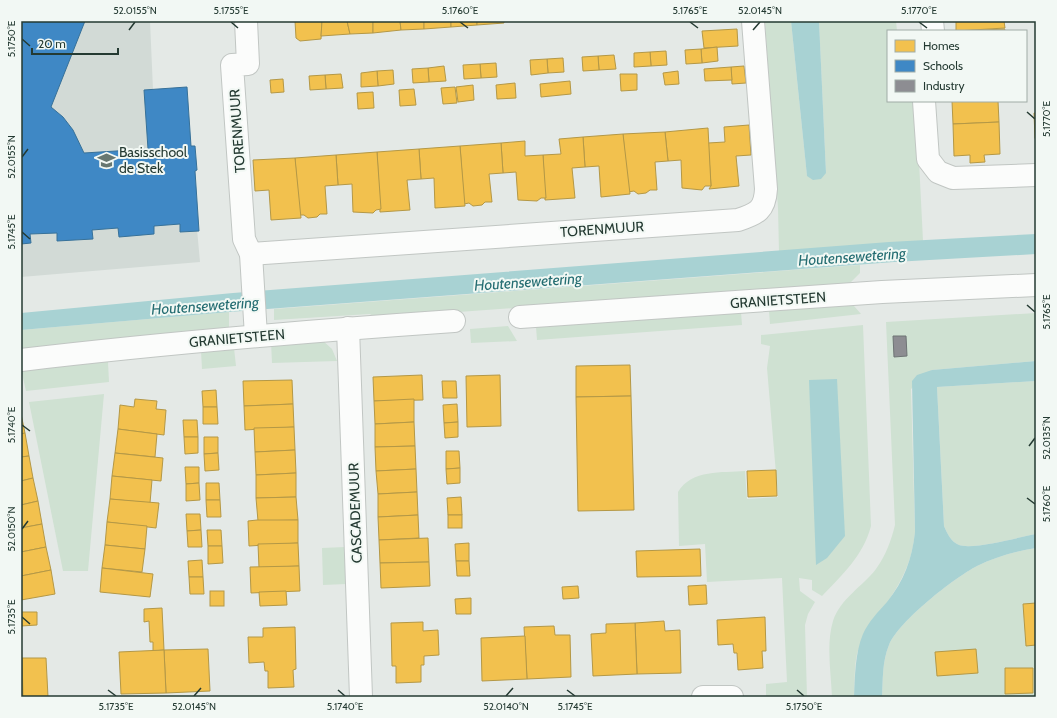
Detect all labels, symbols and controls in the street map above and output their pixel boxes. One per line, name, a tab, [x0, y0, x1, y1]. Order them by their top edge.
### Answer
text: 52.0155°N	[113, 4, 157, 17]
text: 5.1755°E	[214, 4, 249, 17]
text: 5.1760°E	[442, 4, 479, 17]
text: 5.1765°E	[673, 4, 708, 17]
text: 52.0145°N	[738, 4, 782, 17]
text: 5.1770°E	[901, 4, 937, 17]
text: 5.1750°E	[5, 20, 18, 57]
scale bar	[32, 30, 118, 56]
legend	[887, 30, 1027, 102]
text: 20 m	[38, 36, 66, 51]
text: Homes	[923, 38, 960, 53]
text: Schools	[923, 58, 963, 73]
text: Industry	[923, 78, 964, 93]
street label: TORENMUUR	[225, 88, 249, 173]
text: 5.1770°E	[1040, 101, 1053, 137]
text: 52.0155°N	[5, 135, 18, 179]
place label: Basisschool de Stek	[119, 143, 188, 177]
school or university icon: Basisschool de Stek	[96, 150, 116, 170]
text: 5.1745°E	[5, 214, 18, 249]
street label: TORENMUUR	[560, 217, 645, 241]
water label: Houtensewetering	[798, 244, 907, 270]
water label: Houtensewetering	[474, 269, 583, 295]
street label: GRANIETSTEEN	[729, 288, 827, 312]
water label: Houtensewetering	[151, 293, 260, 319]
text: 5.1765°E	[1040, 294, 1053, 329]
street label: GRANIETSTEEN	[188, 325, 286, 351]
text: 5.1740°E	[5, 406, 18, 443]
text: 52.0135°N	[1040, 416, 1053, 460]
street label: CASCADEMUUR	[344, 462, 366, 564]
text: 5.1760°E	[1040, 485, 1053, 522]
text: 52.0150°N	[5, 506, 18, 552]
text: 5.1735°E	[5, 599, 18, 634]
text: 5.1735°E	[99, 700, 134, 713]
text: 52.0145°N	[172, 700, 216, 713]
text: 5.1740°E	[327, 700, 364, 713]
text: 52.0140°N	[483, 700, 529, 713]
text: 5.1745°E	[558, 700, 593, 713]
text: 5.1750°E	[786, 700, 823, 713]

